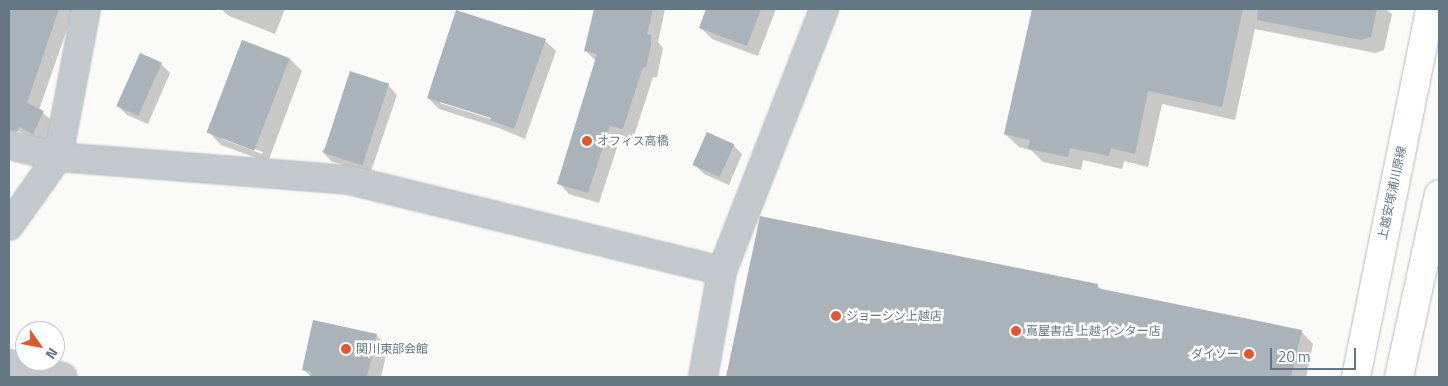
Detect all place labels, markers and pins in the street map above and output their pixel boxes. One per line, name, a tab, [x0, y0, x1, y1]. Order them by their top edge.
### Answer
place label: オフィス高橋	[597, 134, 669, 148]
marker: オフィス高橋	[581, 135, 593, 147]
place label: ジョーシン上越店	[846, 309, 942, 323]
marker: ジョーシン上越店	[830, 310, 842, 322]
place label: 蔦屋書店 上越インター店	[1026, 324, 1161, 338]
marker: 蔦屋書店 上越インター店	[1010, 325, 1022, 337]
place label: 関川東部会館	[356, 342, 428, 356]
marker: 関川東部会館	[340, 343, 352, 355]
place label: ダイソー	[1191, 347, 1239, 361]
marker: ダイソー	[1243, 348, 1255, 360]

